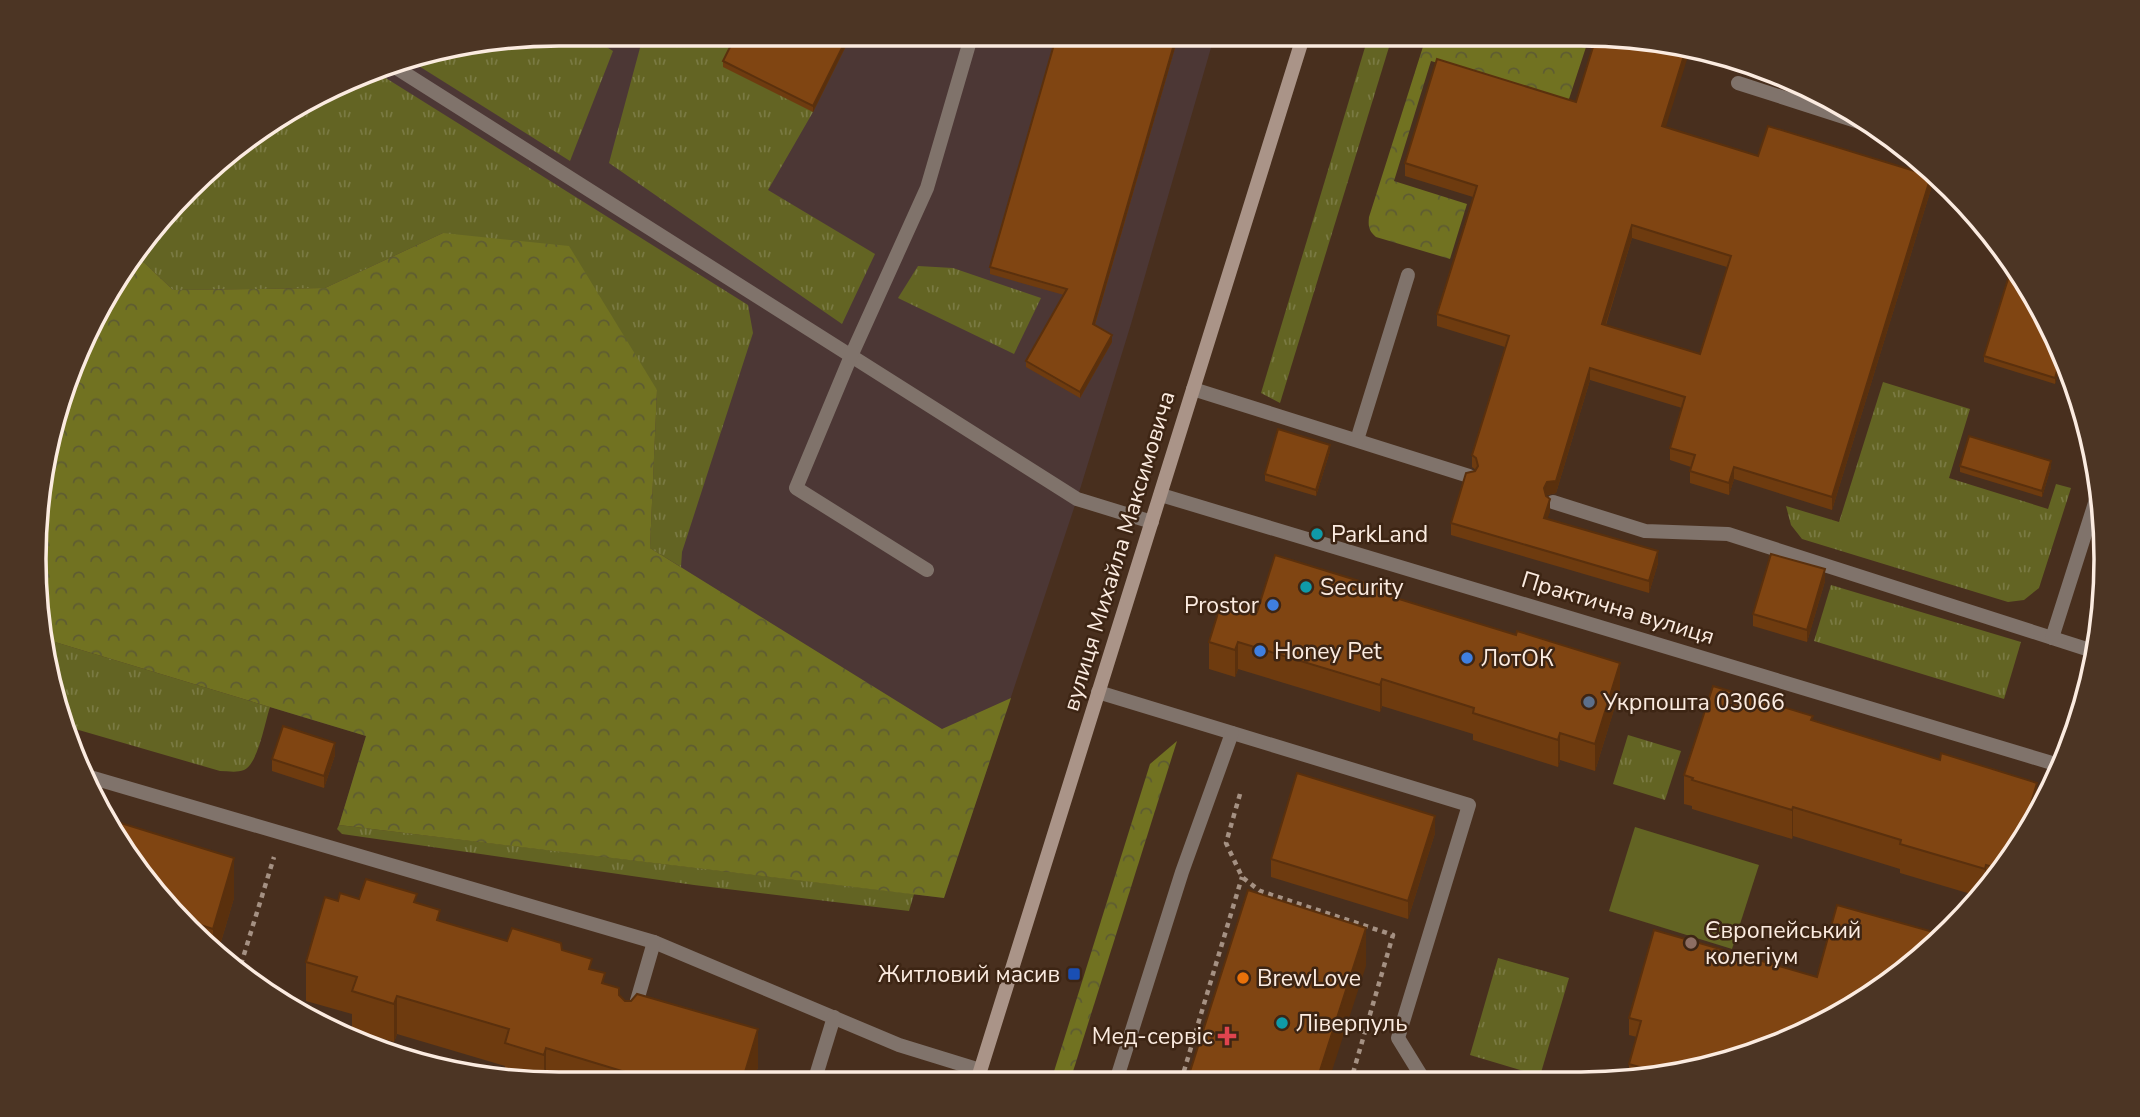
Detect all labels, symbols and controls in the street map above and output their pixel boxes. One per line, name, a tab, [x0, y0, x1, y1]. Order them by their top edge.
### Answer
street label: вулиця Михайла Максимовича	[1055, 387, 1183, 715]
place label: ParkLand	[1331, 519, 1428, 550]
marker: ParkLand	[1309, 526, 1325, 542]
street label: Практична вулиця	[1518, 564, 1718, 652]
place label: Security	[1320, 572, 1404, 603]
marker: Security	[1298, 579, 1314, 595]
place label: Prostor	[1184, 590, 1260, 621]
marker: Prostor	[1265, 597, 1281, 613]
place label: Honey Pet	[1274, 636, 1382, 667]
marker: Honey Pet	[1252, 643, 1268, 659]
place label: ЛотОК	[1481, 643, 1554, 674]
marker: ЛотОК	[1459, 650, 1475, 666]
place label: Укрпошта 03066	[1602, 687, 1785, 718]
marker: Укрпошта 03066	[1581, 694, 1597, 710]
place label: Європейський колегіум	[1705, 915, 1861, 972]
marker: Європейський колегіум	[1683, 935, 1699, 951]
place label: Житловий масив	[878, 959, 1060, 990]
place label: BrewLove	[1257, 963, 1361, 994]
marker: Житловий масив	[1066, 966, 1082, 982]
marker: BrewLove	[1235, 970, 1251, 986]
place label: Ліверпуль	[1296, 1008, 1408, 1039]
marker: Ліверпуль	[1274, 1015, 1290, 1031]
place label: Мед-сервіс	[1092, 1021, 1213, 1052]
marker: Мед-сервіс	[1219, 1028, 1235, 1044]

